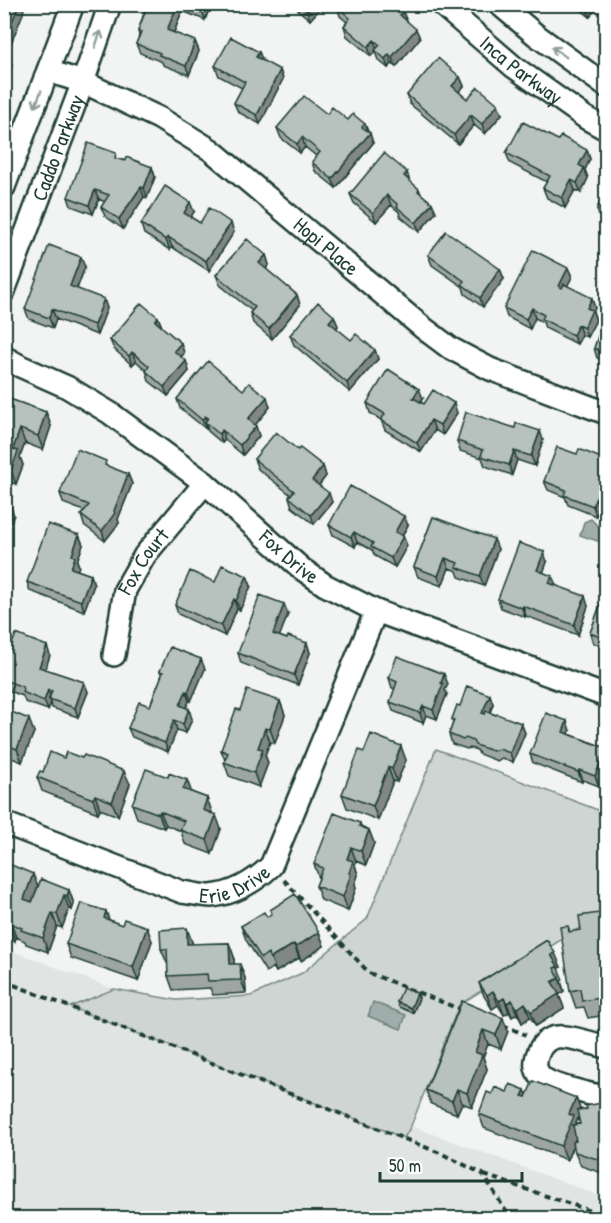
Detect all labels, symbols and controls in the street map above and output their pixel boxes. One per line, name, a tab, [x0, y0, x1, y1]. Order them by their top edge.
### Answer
street label: Inca Parkway	[474, 29, 569, 111]
one-way arrow	[93, 30, 104, 49]
one-way arrow	[552, 46, 568, 58]
one-way arrow	[31, 89, 42, 108]
street label: Caddo Parkway	[24, 90, 91, 205]
street label: Hopi Place	[287, 210, 365, 282]
street label: Fox Court	[110, 521, 176, 600]
street label: Fox Drive	[252, 522, 325, 590]
street label: Erie Drive	[198, 858, 276, 910]
scale bar	[380, 1145, 522, 1183]
text: 50 m	[389, 1153, 421, 1178]

